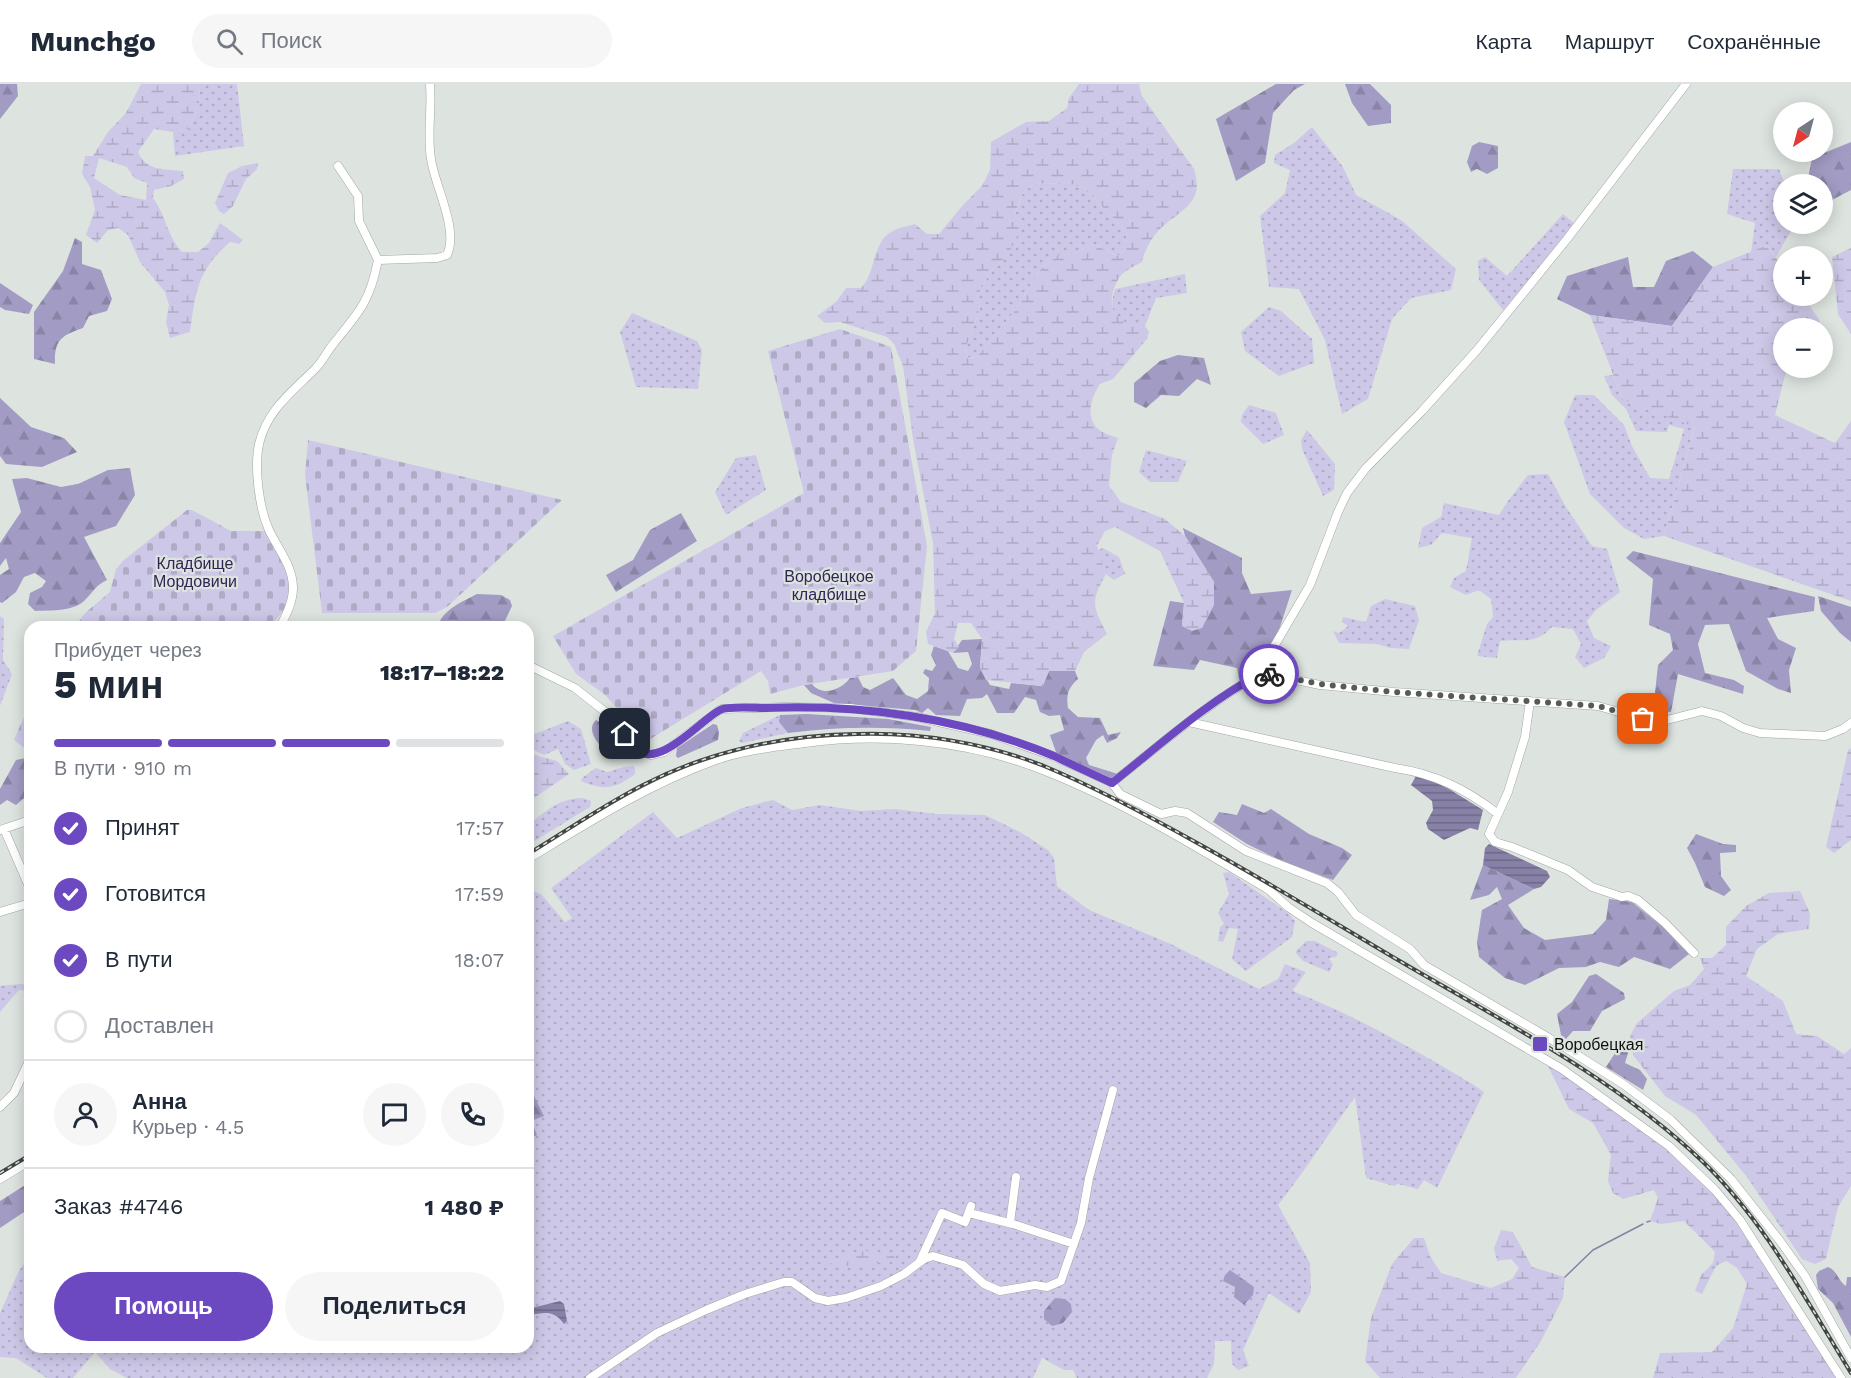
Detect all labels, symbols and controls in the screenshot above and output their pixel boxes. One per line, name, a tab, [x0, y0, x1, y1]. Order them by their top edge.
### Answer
search box	[192, 14, 612, 68]
text: Munchgo	[30, 25, 156, 58]
icon: search	[213, 25, 246, 58]
text: Поиск	[261, 28, 322, 53]
text: Карта	[1476, 29, 1532, 54]
text: Маршрут	[1565, 29, 1654, 54]
text: Сохранённые	[1687, 29, 1821, 54]
north arrow	[1773, 102, 1833, 162]
map controls	[1773, 102, 1833, 378]
button: layers	[1773, 174, 1833, 234]
button: +	[1773, 246, 1833, 306]
button: −	[1773, 318, 1833, 378]
park label: Кладбище Мордовичи	[153, 554, 237, 591]
park label: Воробецкое кладбище	[784, 567, 874, 604]
text: Прибудет через	[54, 638, 202, 662]
courier	[1239, 644, 1299, 704]
icon: bike	[1253, 658, 1286, 691]
text: 18:17–18:22	[380, 660, 504, 685]
text: 5 мин	[54, 662, 164, 707]
pin	[1617, 693, 1668, 744]
icon: bag	[1626, 702, 1659, 735]
pin	[599, 708, 650, 759]
icon: home	[608, 717, 641, 750]
text: В пути · 910 m	[54, 756, 192, 780]
icon: check	[54, 812, 87, 845]
text: Принят	[105, 815, 179, 840]
text: 17:57	[456, 816, 504, 840]
icon: check	[54, 878, 87, 911]
text: Готовится	[105, 881, 206, 906]
text: 17:59	[455, 882, 504, 906]
icon: check	[54, 944, 87, 977]
text: В пути	[105, 947, 172, 972]
text: 18:07	[455, 948, 504, 972]
text: Доставлен	[105, 1013, 214, 1038]
marker: Воробецкая	[1531, 1035, 1549, 1053]
place label: Воробецкая	[1554, 1035, 1643, 1054]
button: person	[54, 1083, 117, 1146]
button: chat	[363, 1083, 426, 1146]
button: phone	[441, 1083, 504, 1146]
text: Анна	[132, 1089, 187, 1114]
text: Курьер · 4.5	[132, 1115, 244, 1139]
text: Заказ #4746	[54, 1194, 183, 1219]
text: 1 480 ₽	[425, 1195, 504, 1220]
button: Помощь	[54, 1272, 273, 1341]
button: Поделиться	[285, 1272, 504, 1341]

